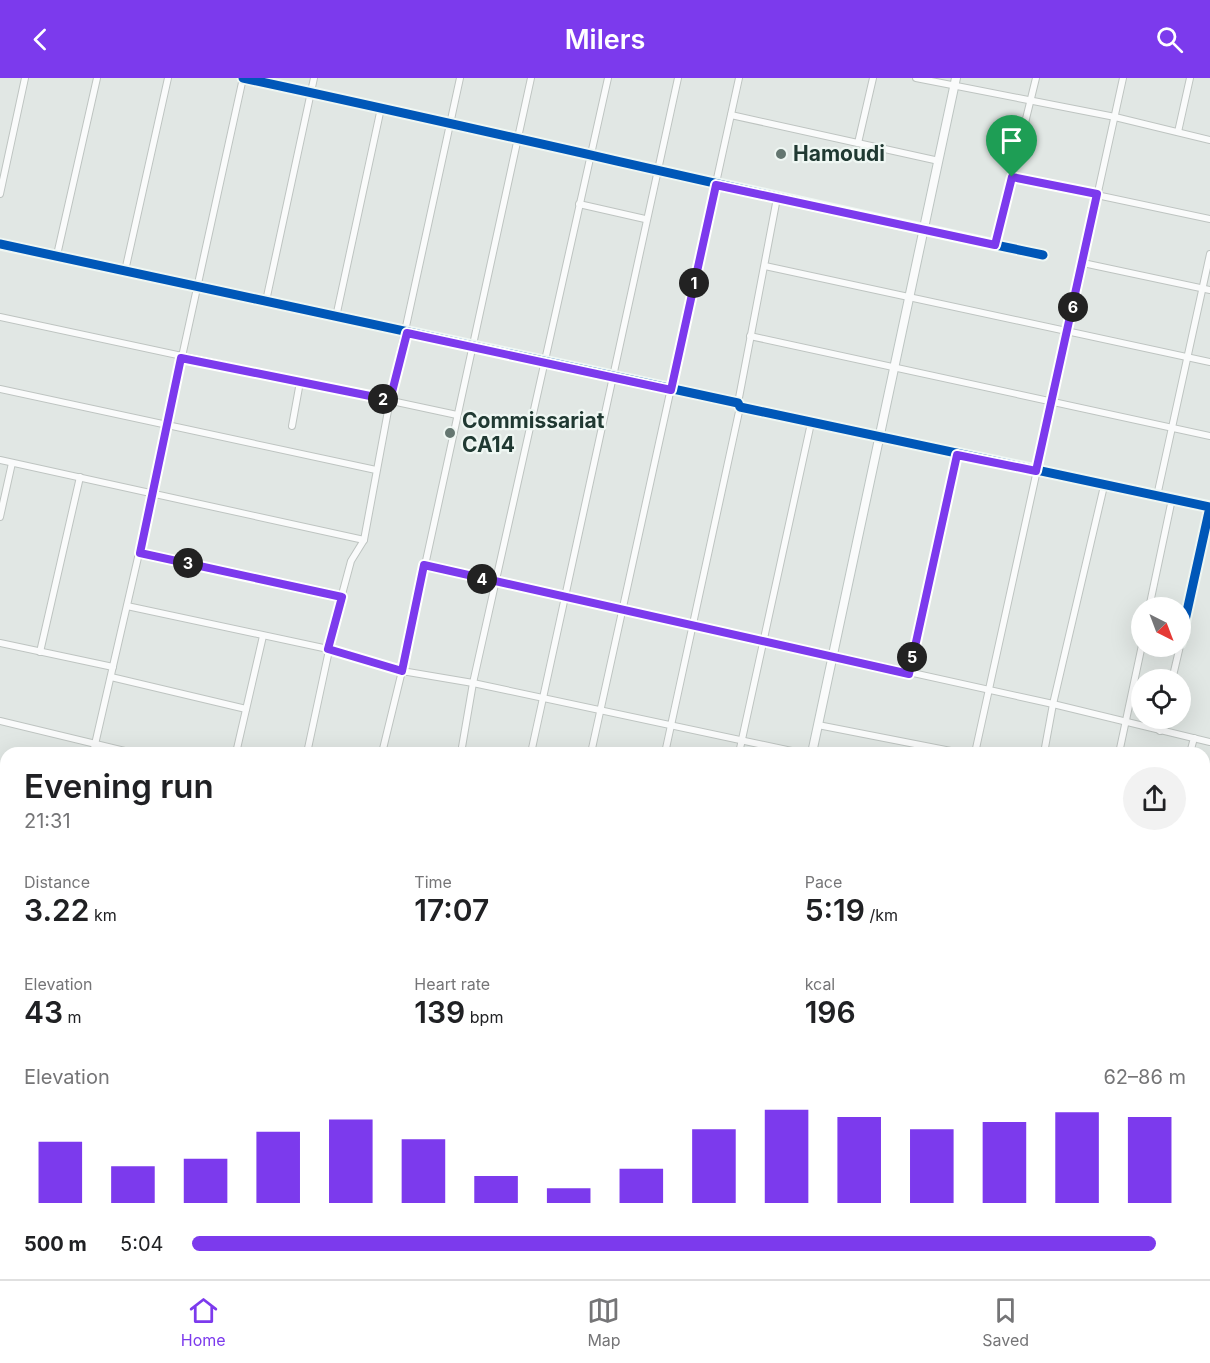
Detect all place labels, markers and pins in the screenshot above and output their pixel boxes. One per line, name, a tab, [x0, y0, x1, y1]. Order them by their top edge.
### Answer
pin	[986, 115, 1037, 177]
place label: Hamoudi	[793, 141, 885, 166]
marker: Hamoudi	[774, 147, 788, 161]
pin: 1	[679, 268, 709, 298]
pin: 6	[1058, 292, 1088, 322]
pin: 2	[368, 384, 398, 414]
place label: Commissariat CA14	[462, 408, 605, 457]
marker: Commissariat CA14	[443, 426, 457, 440]
pin: 3	[173, 548, 203, 578]
pin: 4	[467, 564, 497, 594]
pin: 5	[897, 642, 927, 672]

